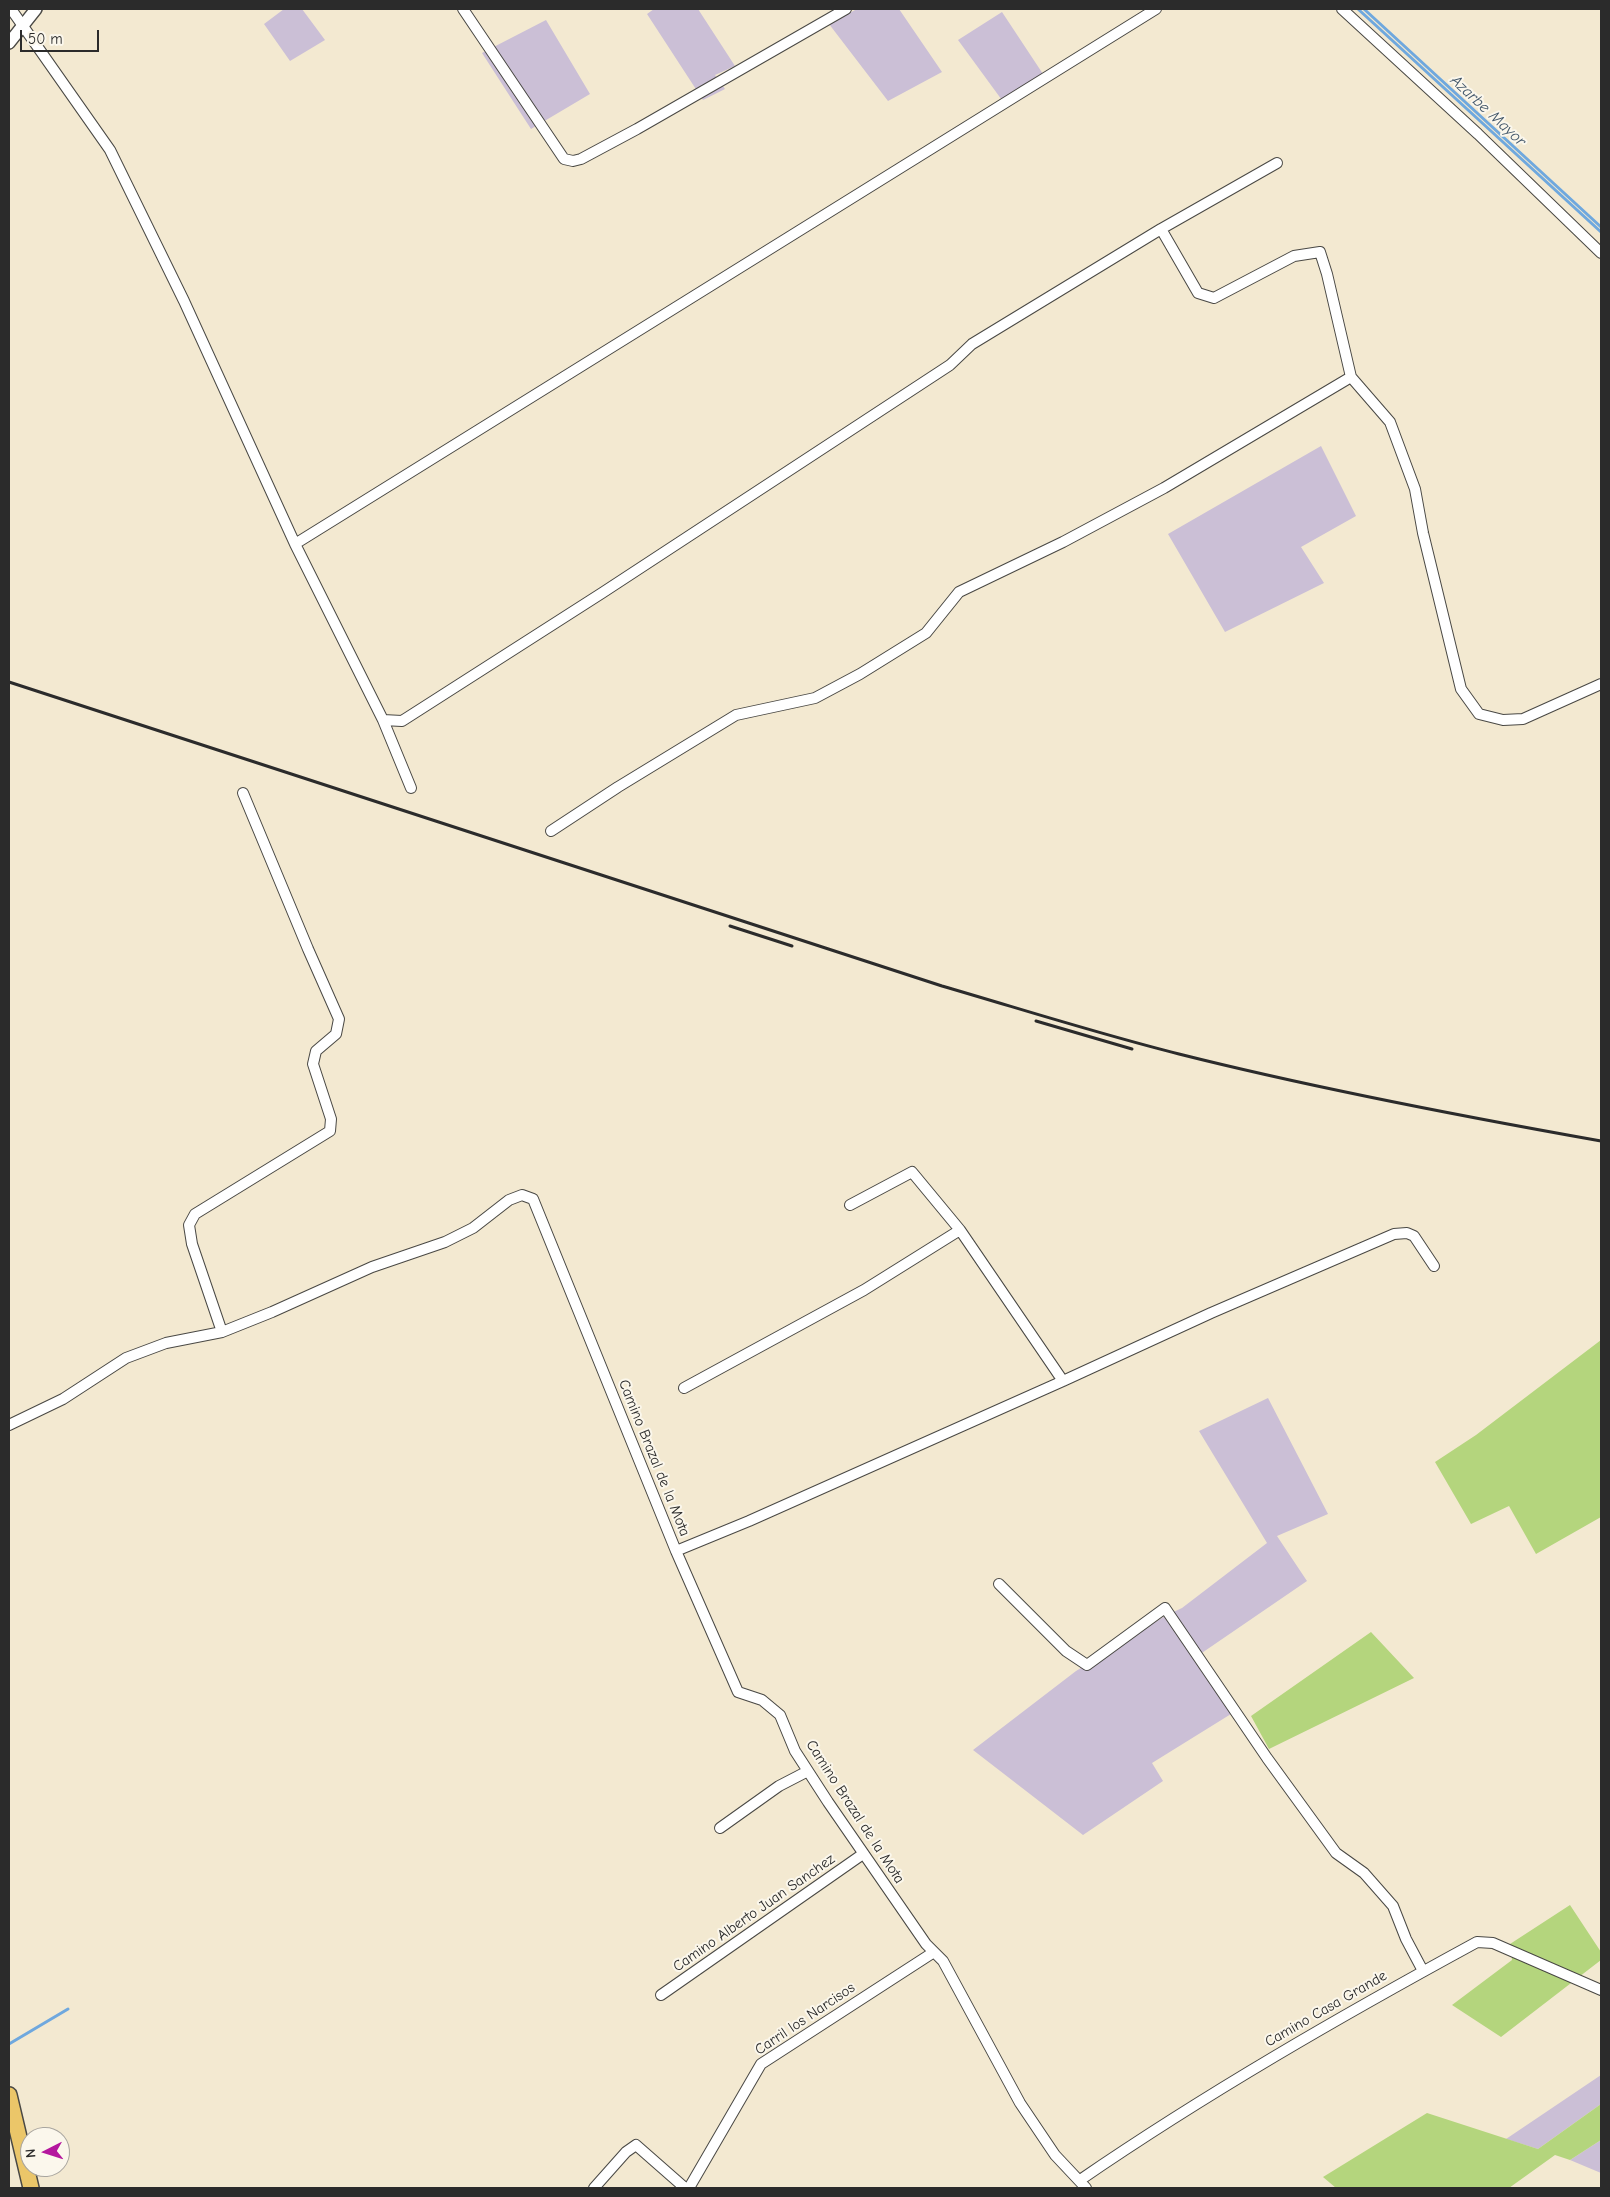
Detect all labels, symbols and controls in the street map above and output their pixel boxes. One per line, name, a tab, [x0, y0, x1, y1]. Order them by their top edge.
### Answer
scale bar	[22, 20, 101, 52]
text: 50 m	[28, 30, 63, 48]
water label: Azarbe Mayor	[1446, 71, 1530, 151]
street label: Camino Brazal de la Mota	[614, 1377, 694, 1539]
street label: Camino Brazal de la Mota	[802, 1737, 908, 1887]
street label: Camino Alberto Juan Sanchez	[670, 1850, 838, 1976]
street label: Camino Casa Grande	[1262, 1967, 1390, 2051]
street label: Carril los Narcisos	[751, 1979, 859, 2059]
north arrow	[20, 2127, 70, 2177]
text: N	[22, 2148, 39, 2159]

